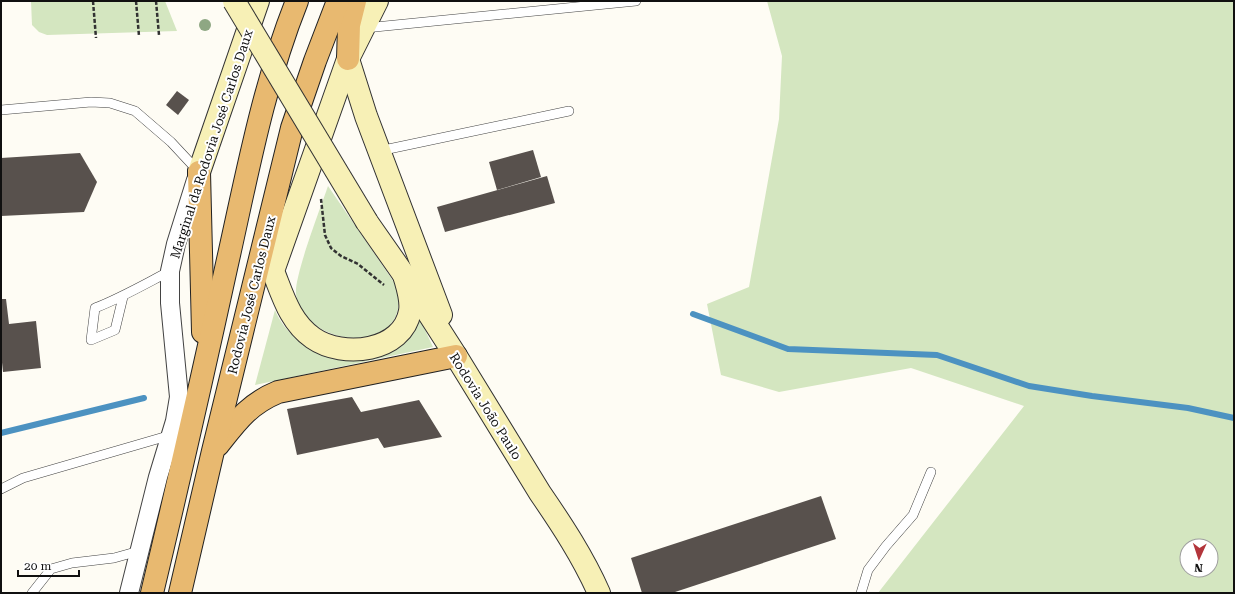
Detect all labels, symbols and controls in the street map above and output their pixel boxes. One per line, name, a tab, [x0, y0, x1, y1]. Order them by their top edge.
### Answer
street label: Marginal da Rodovia José Carlos Daux	[167, 27, 256, 261]
street label: Rodovia José Carlos Daux	[225, 214, 279, 376]
street label: Rodovia João Paulo	[447, 350, 525, 462]
north arrow	[1179, 538, 1219, 578]
scale bar	[18, 552, 79, 578]
text: 20 m	[24, 559, 51, 573]
text: N	[1193, 561, 1203, 574]

